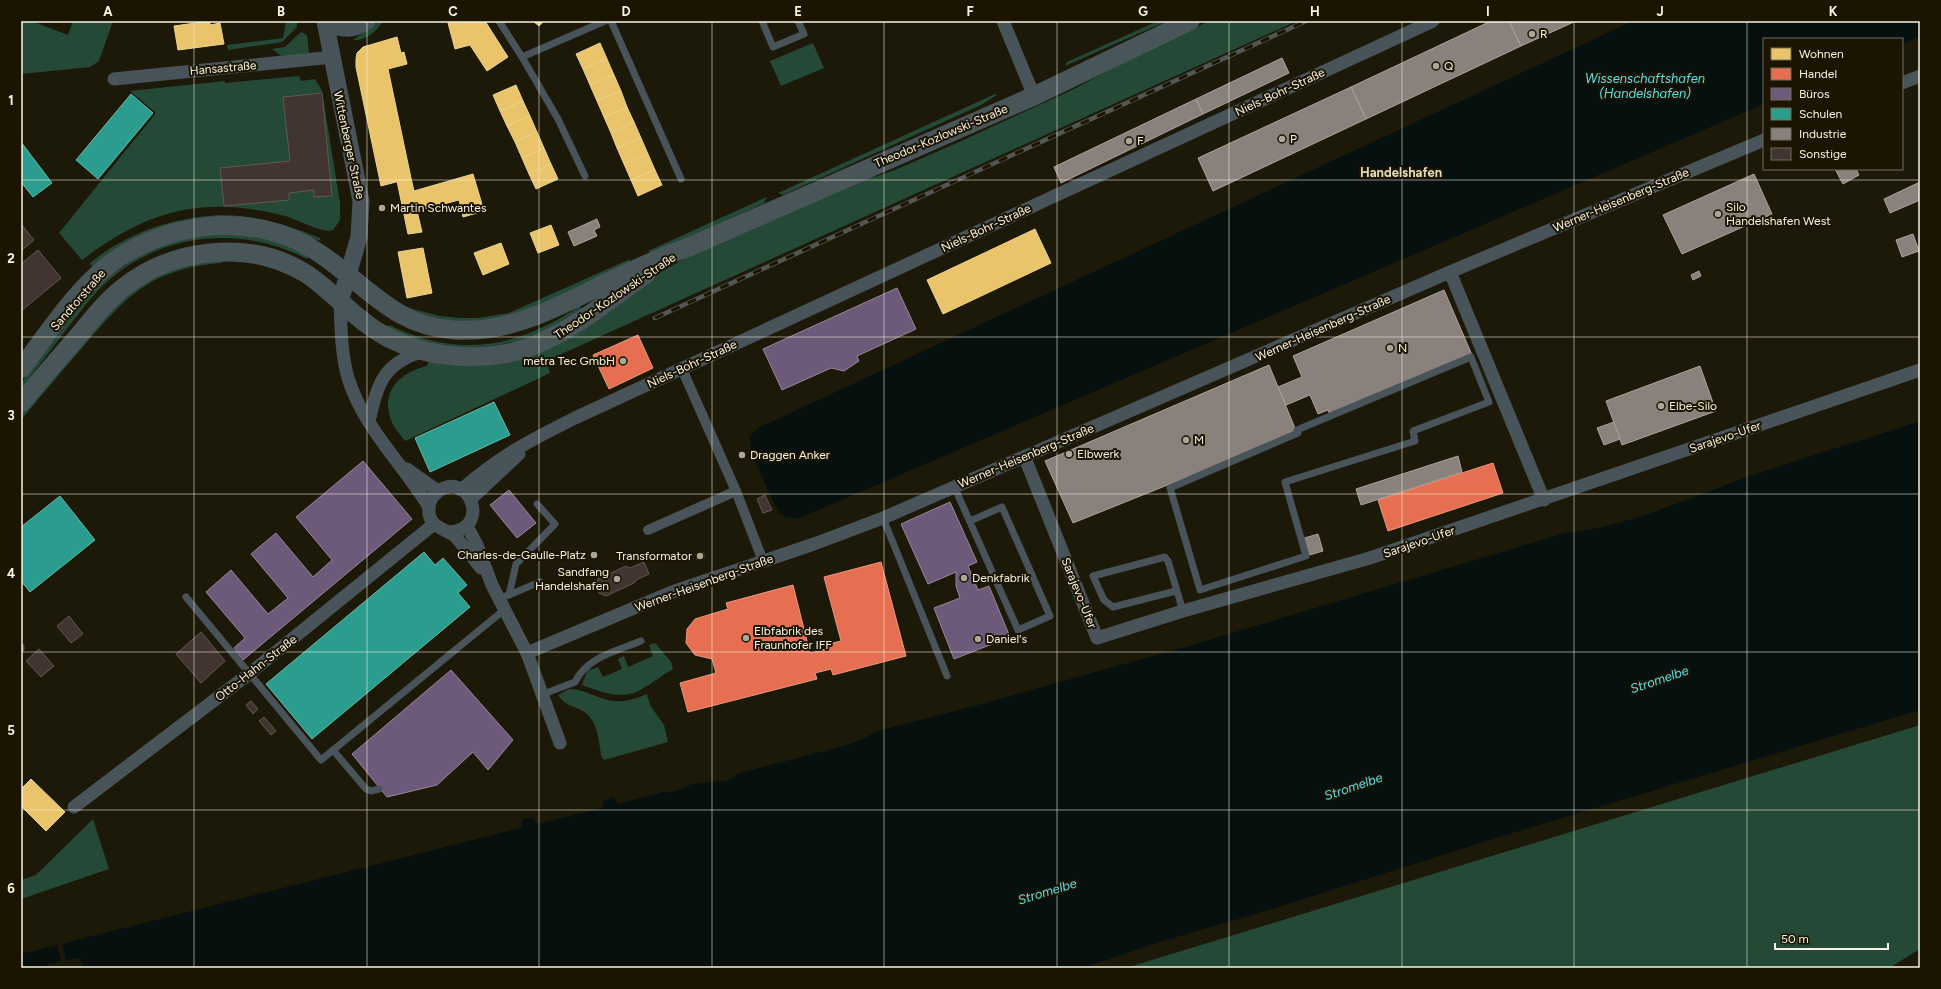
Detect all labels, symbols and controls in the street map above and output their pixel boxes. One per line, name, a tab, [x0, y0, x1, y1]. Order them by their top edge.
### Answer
text: A	[103, 4, 113, 19]
text: B	[277, 4, 285, 19]
text: C	[448, 4, 458, 19]
text: D	[621, 4, 631, 19]
text: E	[794, 4, 802, 19]
text: F	[966, 4, 974, 19]
text: G	[1138, 4, 1148, 19]
text: H	[1310, 4, 1320, 19]
text: I	[1486, 4, 1490, 19]
text: J	[1656, 4, 1664, 19]
text: K	[1829, 4, 1838, 19]
place label: R	[1540, 27, 1548, 41]
marker: R	[1527, 29, 1537, 39]
legend	[1763, 38, 1903, 170]
text: Wohnen	[1799, 47, 1844, 61]
street label: Hansastraße	[189, 58, 258, 78]
place label: Q	[1444, 59, 1453, 73]
marker: Q	[1431, 61, 1441, 71]
street label: Niels-Bohr-Straße	[1233, 65, 1327, 119]
text: Handel	[1799, 67, 1837, 81]
water label: Wissenschaftshafen (Handelshafen)	[1585, 71, 1705, 101]
text: Büros	[1799, 87, 1830, 101]
street label: Wittenberger Straße	[331, 90, 367, 201]
text: 1	[8, 93, 14, 108]
street label: Theodor-Kozlowski-Straße	[872, 101, 1010, 170]
text: Schulen	[1799, 107, 1842, 121]
text: Industrie	[1799, 127, 1847, 141]
place label: P	[1290, 132, 1297, 146]
place label: F	[1137, 134, 1144, 148]
marker: P	[1277, 134, 1287, 144]
marker: F	[1124, 136, 1134, 146]
text: Sonstige	[1799, 147, 1847, 161]
district label: Handelshafen	[1360, 165, 1442, 180]
street label: Werner-Heisenberg-Straße	[1551, 165, 1691, 235]
place label: Silo Handelshafen West	[1726, 200, 1831, 228]
place label: Martin Schwantes	[390, 201, 487, 215]
street label: Niels-Bohr-Straße	[939, 201, 1033, 255]
marker: Martin Schwantes	[377, 203, 387, 213]
marker: Silo Handelshafen West	[1713, 209, 1723, 219]
street label: Theodor-Kozlowski-Straße	[552, 250, 679, 342]
text: 2	[7, 251, 15, 266]
street label: Sandtorstraße	[48, 266, 109, 333]
street label: Werner-Heisenberg-Straße	[1253, 292, 1393, 364]
street label: Niels-Bohr-Straße	[645, 337, 739, 391]
place label: N	[1398, 341, 1407, 355]
marker: N	[1385, 343, 1395, 353]
place label: metra Tec GmbH	[523, 354, 615, 368]
marker: metra Tec GmbH	[618, 356, 628, 366]
place label: Elbe-Silo	[1669, 399, 1717, 413]
marker: Elbe-Silo	[1656, 401, 1666, 411]
text: 3	[7, 408, 15, 423]
street label: Sarajevo-Ufer	[1687, 418, 1763, 456]
street label: Werner-Heisenberg-Straße	[956, 421, 1096, 491]
place label: M	[1194, 433, 1204, 447]
marker: M	[1181, 435, 1191, 445]
place label: Elbwerk	[1077, 447, 1119, 461]
place label: Draggen Anker	[750, 448, 830, 462]
marker: Elbwerk	[1064, 449, 1074, 459]
marker: Draggen Anker	[737, 450, 747, 460]
street label: Sarajevo-Ufer	[1381, 523, 1457, 561]
place label: Charles-de-Gaulle-Platz	[457, 548, 586, 562]
place label: Transformator	[616, 549, 692, 563]
marker: Charles-de-Gaulle-Platz	[589, 550, 599, 560]
street label: Werner-Heisenberg-Straße	[633, 551, 776, 615]
marker: Transformator	[695, 551, 705, 561]
street label: Sarajevo-Ufer	[1058, 556, 1100, 630]
place label: Sandfang Handelshafen	[535, 565, 609, 593]
text: 4	[7, 566, 15, 581]
place label: Denkfabrik	[972, 571, 1030, 585]
marker: Denkfabrik	[959, 573, 969, 583]
marker: Sandfang Handelshafen	[612, 574, 622, 584]
place label: Elbfabrik des Fraunhofer IFF	[754, 624, 832, 652]
street label: Otto-Hahn-Straße	[213, 632, 300, 704]
place label: Daniel's	[986, 632, 1027, 646]
marker: Elbfabrik des Fraunhofer IFF	[741, 633, 751, 643]
marker: Daniel's	[973, 634, 983, 644]
water label: Stromelbe	[1628, 662, 1690, 696]
text: 5	[7, 723, 15, 738]
water label: Stromelbe	[1322, 769, 1384, 803]
water label: Stromelbe	[1016, 875, 1078, 908]
text: 6	[7, 881, 15, 896]
scale bar	[1775, 925, 1888, 951]
text: 50 m	[1781, 932, 1809, 946]

